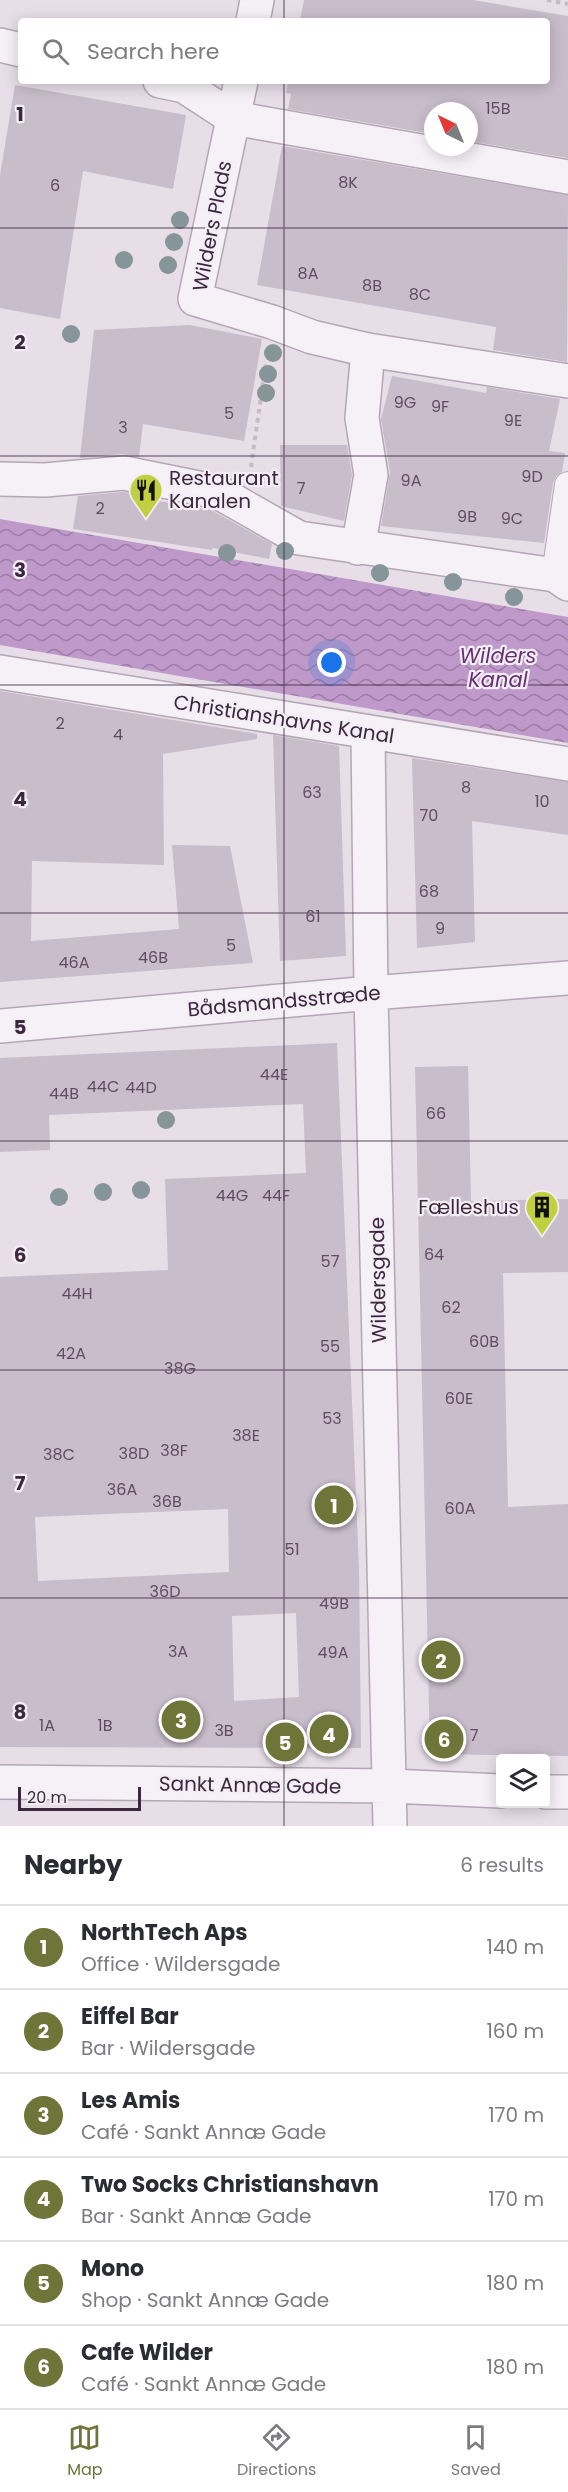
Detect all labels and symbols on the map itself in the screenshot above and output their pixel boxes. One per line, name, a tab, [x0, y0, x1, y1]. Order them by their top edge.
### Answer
house number: 15B	[486, 97, 511, 120]
text: 1	[16, 100, 24, 128]
north arrow	[424, 102, 478, 156]
street label: Wilders Plads	[186, 158, 238, 294]
house number: 8K	[338, 171, 358, 194]
house number: 6	[50, 174, 60, 197]
house number: 8A	[298, 262, 319, 285]
house number: 8B	[362, 274, 382, 297]
house number: 8C	[409, 283, 431, 306]
text: 2	[14, 328, 26, 356]
house number: 9G	[394, 391, 416, 414]
house number: 9F	[431, 395, 449, 418]
house number: 5	[224, 402, 234, 425]
house number: 9E	[504, 409, 522, 432]
house number: 3	[118, 416, 128, 439]
place label: Restaurant Kanalen	[169, 464, 279, 515]
house number: 9D	[521, 465, 543, 488]
house number: 9A	[401, 469, 422, 492]
restaurant icon: Restaurant Kanalen	[128, 472, 164, 519]
house number: 7	[297, 477, 306, 500]
house number: 2	[95, 497, 105, 520]
house number: 9B	[457, 505, 477, 528]
house number: 9C	[501, 507, 523, 530]
text: 3	[14, 556, 26, 584]
water label: Wilders Kanal	[460, 641, 536, 694]
your location	[317, 648, 346, 677]
street label: Christianshavns Kanal	[172, 688, 396, 750]
house number: 2	[55, 712, 65, 735]
house number: 4	[113, 723, 123, 746]
house number: 8	[461, 776, 471, 799]
house number: 63	[302, 781, 322, 804]
text: 4	[13, 785, 27, 813]
house number: 10	[534, 790, 550, 813]
house number: 70	[420, 804, 438, 827]
house number: 68	[419, 880, 439, 903]
house number: 61	[305, 905, 321, 928]
house number: 9	[435, 917, 445, 940]
house number: 5	[226, 934, 236, 957]
house number: 46B	[138, 946, 168, 969]
house number: 46A	[58, 951, 90, 974]
street label: Bådsmandsstræde	[186, 979, 382, 1023]
text: 5	[14, 1013, 27, 1041]
house number: 44E	[260, 1063, 288, 1086]
house number: 44C	[87, 1075, 119, 1098]
house number: 44D	[125, 1076, 157, 1099]
house number: 44B	[49, 1082, 79, 1105]
house number: 66	[426, 1102, 446, 1125]
house number: 44G	[216, 1184, 248, 1207]
house number: 44F	[262, 1184, 290, 1207]
building icon: Fælleshus	[524, 1189, 560, 1236]
place label: Fælleshus	[418, 1193, 519, 1221]
street label: Wildersgade	[363, 1217, 393, 1343]
text: 6	[14, 1241, 26, 1269]
house number: 64	[424, 1243, 444, 1266]
house number: 57	[321, 1250, 340, 1273]
house number: 44H	[61, 1282, 93, 1305]
house number: 62	[441, 1296, 461, 1319]
house number: 60B	[469, 1330, 499, 1353]
house number: 55	[320, 1335, 340, 1358]
house number: 42A	[56, 1342, 86, 1365]
house number: 38G	[164, 1357, 196, 1380]
house number: 60E	[445, 1387, 473, 1410]
house number: 53	[322, 1407, 342, 1430]
house number: 38E	[232, 1424, 260, 1447]
house number: 38F	[160, 1439, 188, 1462]
house number: 38D	[119, 1442, 149, 1465]
house number: 38C	[43, 1443, 75, 1466]
text: 7	[15, 1469, 26, 1497]
house number: 36A	[107, 1478, 137, 1501]
pin: 1	[314, 1482, 354, 1528]
house number: 36B	[152, 1490, 182, 1513]
house number: 60A	[445, 1497, 476, 1520]
house number: 51	[284, 1538, 300, 1561]
house number: 36D	[150, 1580, 180, 1603]
house number: 49B	[319, 1592, 349, 1615]
pin: 2	[422, 1638, 460, 1682]
house number: 3A	[168, 1640, 188, 1663]
house number: 49A	[318, 1641, 349, 1664]
text: 8	[14, 1698, 26, 1726]
pin: 3	[162, 1698, 201, 1742]
pin: 4	[310, 1712, 348, 1756]
house number: 1A	[39, 1714, 55, 1737]
house number: 1B	[98, 1714, 113, 1737]
pin: 6	[424, 1716, 464, 1762]
house number: 3B	[214, 1719, 234, 1742]
pin: 5	[266, 1720, 304, 1764]
house number: 7	[470, 1724, 479, 1747]
street label: Sankt Annæ Gade	[159, 1769, 341, 1801]
scale bar	[18, 1784, 141, 1812]

